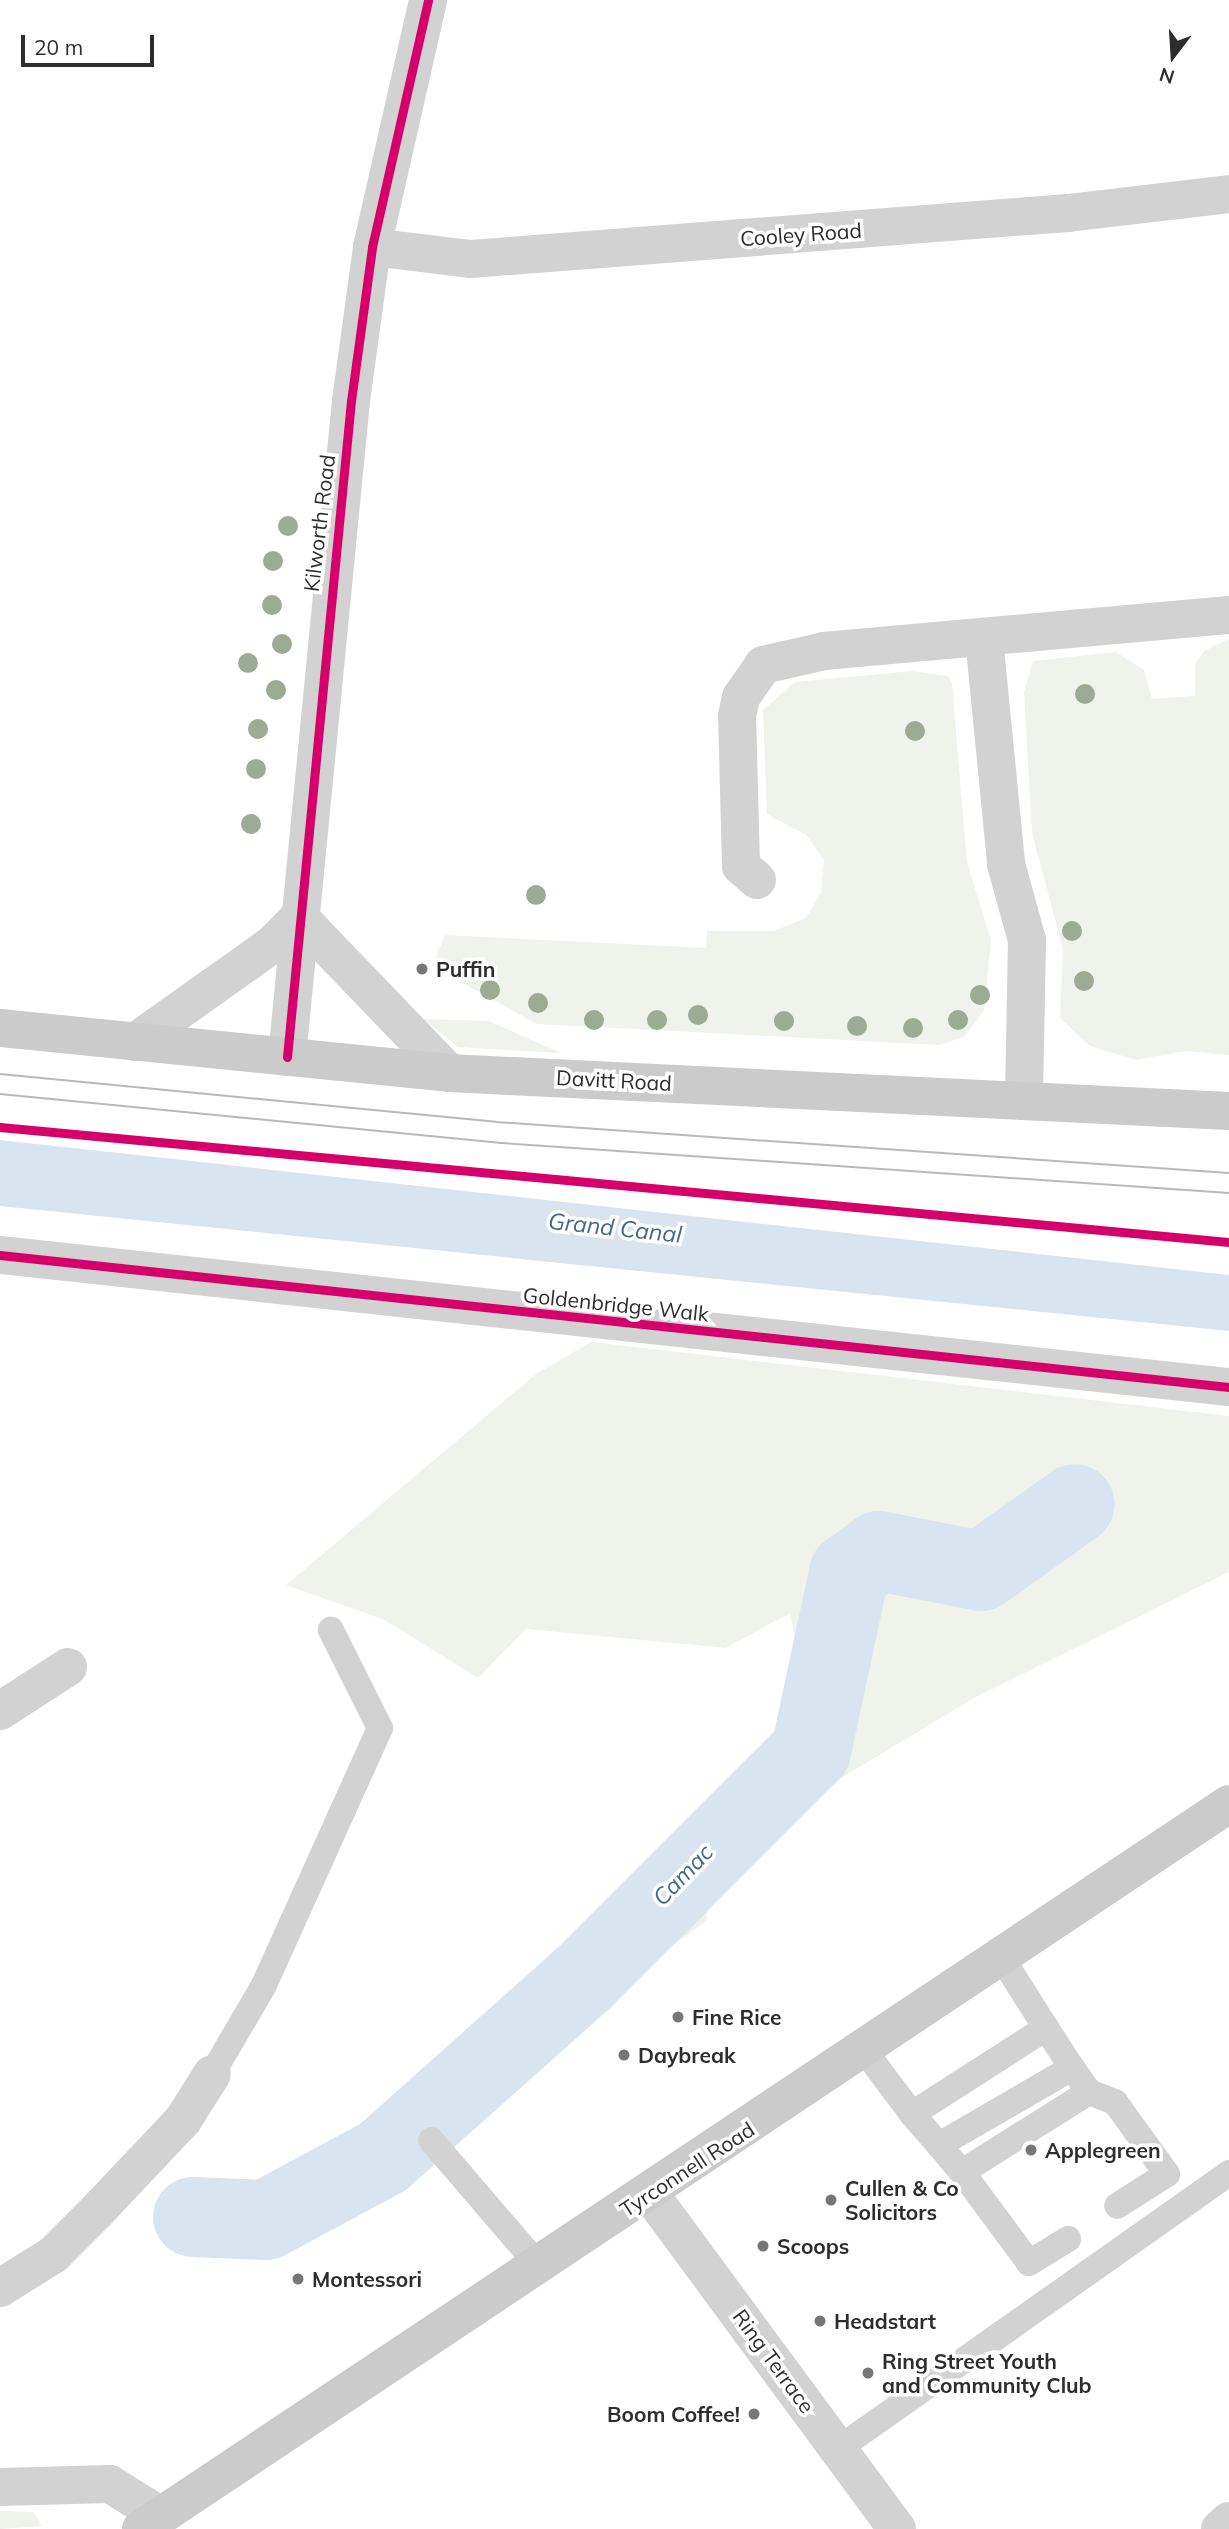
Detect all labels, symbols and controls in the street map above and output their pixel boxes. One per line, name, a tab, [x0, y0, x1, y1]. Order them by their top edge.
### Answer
scale bar	[24, 21, 158, 65]
north arrow	[1138, 21, 1208, 91]
text: 20 m	[34, 34, 83, 60]
text: N	[1156, 63, 1177, 90]
street label: Cooley Road	[739, 217, 863, 251]
street label: Kilworth Road	[298, 453, 340, 593]
place label: Puffin	[436, 956, 495, 982]
marker: Puffin	[414, 961, 430, 977]
street label: Davitt Road	[556, 1064, 672, 1096]
water label: Grand Canal	[547, 1207, 683, 1249]
street label: Goldenbridge Walk	[522, 1282, 710, 1326]
water label: Camac	[647, 1839, 719, 1911]
place label: Fine Rice	[692, 2004, 782, 2030]
marker: Fine Rice	[670, 2009, 686, 2025]
place label: Daybreak	[638, 2042, 736, 2068]
marker: Daybreak	[616, 2047, 632, 2063]
street label: Tyrconnell Road	[615, 2116, 759, 2222]
place label: Applegreen	[1045, 2137, 1161, 2163]
marker: Applegreen	[1023, 2142, 1039, 2158]
place label: Cullen & Co Solicitors	[845, 2175, 959, 2225]
marker: Cullen & Co Solicitors	[823, 2192, 839, 2208]
place label: Scoops	[777, 2233, 849, 2259]
marker: Scoops	[755, 2238, 771, 2254]
place label: Montessori	[312, 2266, 422, 2292]
marker: Montessori	[290, 2271, 306, 2287]
street label: Ring Terrace	[728, 2304, 820, 2418]
place label: Headstart	[834, 2308, 936, 2334]
marker: Headstart	[812, 2313, 828, 2329]
place label: Ring Street Youth and Community Club	[882, 2348, 1092, 2398]
marker: Ring Street Youth and Community Club	[860, 2365, 876, 2381]
place label: Boom Coffee!	[607, 2401, 740, 2427]
marker: Boom Coffee!	[746, 2406, 762, 2422]

